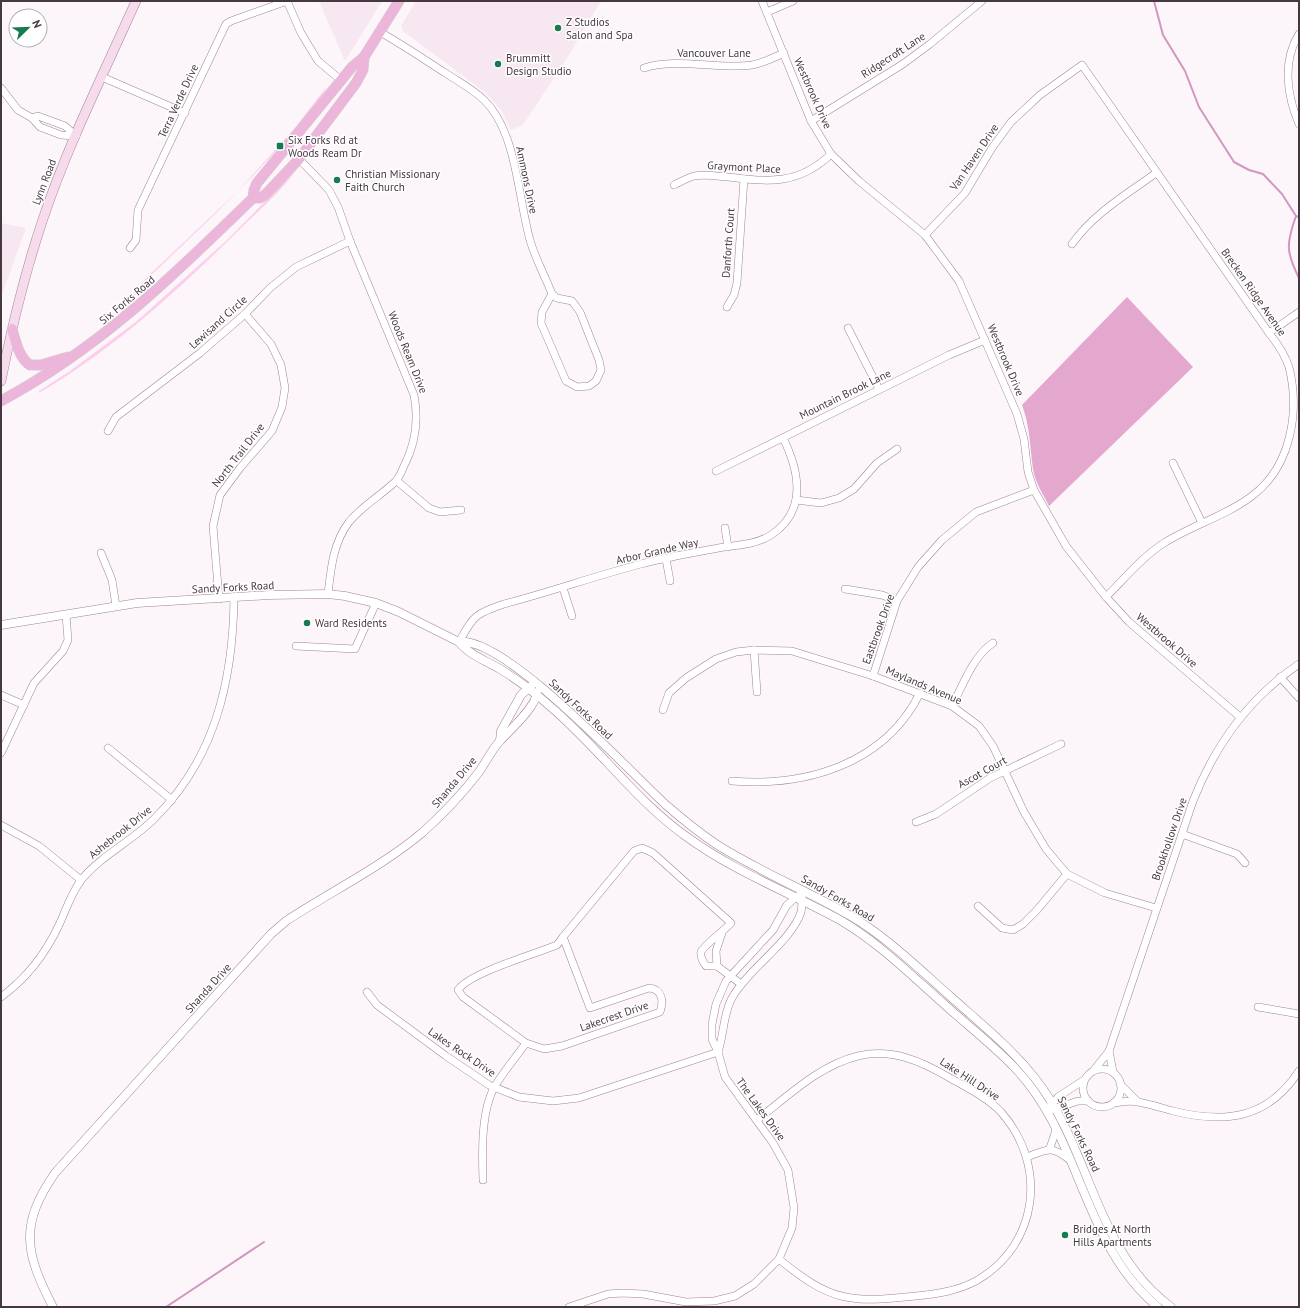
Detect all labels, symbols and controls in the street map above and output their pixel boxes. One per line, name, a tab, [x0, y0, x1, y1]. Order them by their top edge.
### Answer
north arrow	[8, 8, 48, 48]
place label: Z Studios Salon and Spa	[566, 15, 633, 42]
text: N	[29, 18, 45, 30]
marker: Z Studios Salon and Spa	[553, 23, 563, 33]
street label: Ridgecroft Lane	[858, 29, 928, 81]
street label: Vancouver Lane	[676, 46, 751, 60]
place label: Brummitt Design Studio	[506, 51, 572, 78]
street label: Westbrook Drive	[791, 55, 835, 131]
marker: Brummitt Design Studio	[493, 59, 503, 69]
street label: Terra Verde Drive	[155, 61, 201, 140]
street label: Van Haven Drive	[946, 121, 1002, 194]
place label: Six Forks Rd at Woods Ream Dr	[288, 133, 362, 160]
marker: Six Forks Rd at Woods Ream Dr	[275, 141, 285, 151]
street label: Ammons Drive	[513, 145, 541, 215]
street label: Lynn Road	[29, 157, 59, 207]
street label: Graymont Place	[707, 158, 782, 176]
place label: Christian Missionary Faith Church	[345, 167, 441, 194]
marker: Christian Missionary Faith Church	[332, 175, 342, 185]
street label: Danforth Court	[719, 207, 737, 279]
street label: Brecken Ridge Avenue	[1218, 245, 1290, 339]
street label: Six Forks Road	[96, 273, 158, 327]
street label: Lewisand Circle	[186, 292, 250, 352]
street label: Woods Ream Drive	[385, 309, 431, 396]
street label: Westbrook Drive	[985, 322, 1028, 398]
street label: Mountain Brook Lane	[797, 366, 893, 422]
street label: North Trail Drive	[209, 420, 268, 490]
street label: Arbor Grande Way	[614, 535, 700, 567]
street label: Sandy Forks Road	[192, 578, 275, 596]
street label: Eastbrook Drive	[859, 592, 897, 666]
street label: Westbrook Drive	[1134, 610, 1201, 671]
place label: Ward Residents	[315, 616, 387, 630]
marker: Ward Residents	[302, 618, 312, 628]
street label: Maylands Avenue	[884, 663, 965, 708]
street label: Sandy Forks Road	[546, 676, 616, 742]
street label: Shanda Drive	[429, 753, 480, 810]
street label: Ascot Court	[955, 753, 1009, 791]
street label: Brookhollow Drive	[1148, 795, 1190, 882]
street label: Ashebrook Drive	[86, 802, 155, 862]
street label: Sandy Forks Road	[799, 871, 877, 925]
street label: Shanda Drive	[182, 960, 234, 1016]
street label: Lakecrest Drive	[578, 998, 651, 1034]
street label: Lakes Rock Drive	[425, 1024, 499, 1080]
street label: Lake Hill Drive	[937, 1054, 1003, 1104]
street label: The Lakes Drive	[733, 1075, 789, 1144]
street label: Sandy Forks Road	[1055, 1094, 1103, 1174]
place label: Bridges At North Hills Apartments	[1073, 1222, 1152, 1249]
marker: Bridges At North Hills Apartments	[1060, 1230, 1070, 1240]

